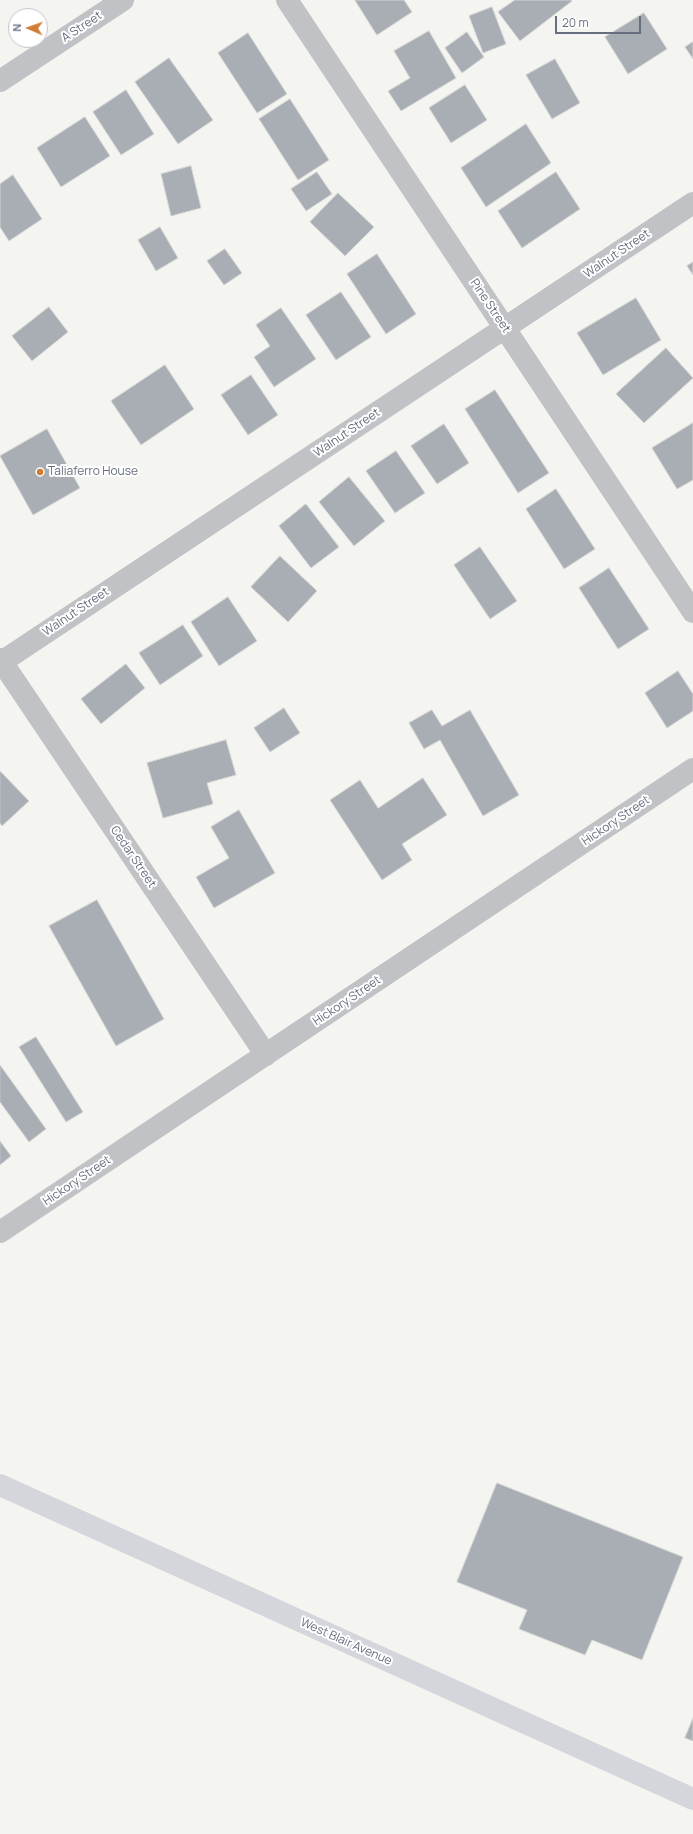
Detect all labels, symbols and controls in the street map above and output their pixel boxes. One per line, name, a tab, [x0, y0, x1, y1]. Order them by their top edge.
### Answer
north arrow	[8, 8, 48, 48]
scale bar	[557, 8, 643, 34]
street label: A Street	[59, 9, 105, 45]
text: 20 m	[562, 14, 589, 31]
text: N	[9, 23, 24, 32]
street label: Walnut Street	[581, 227, 653, 281]
street label: Pine Street	[467, 276, 513, 336]
street label: Walnut Street	[311, 406, 383, 460]
place label: Taliaferro House	[48, 465, 138, 479]
marker: Taliaferro House	[35, 467, 45, 477]
street label: Walnut Street	[40, 585, 112, 639]
street label: Hickory Street	[579, 793, 653, 849]
street label: Cedar Street	[107, 823, 159, 891]
street label: Hickory Street	[310, 973, 384, 1029]
street label: Hickory Street	[40, 1153, 114, 1209]
street label: West Blair Avenue	[298, 1615, 394, 1669]

